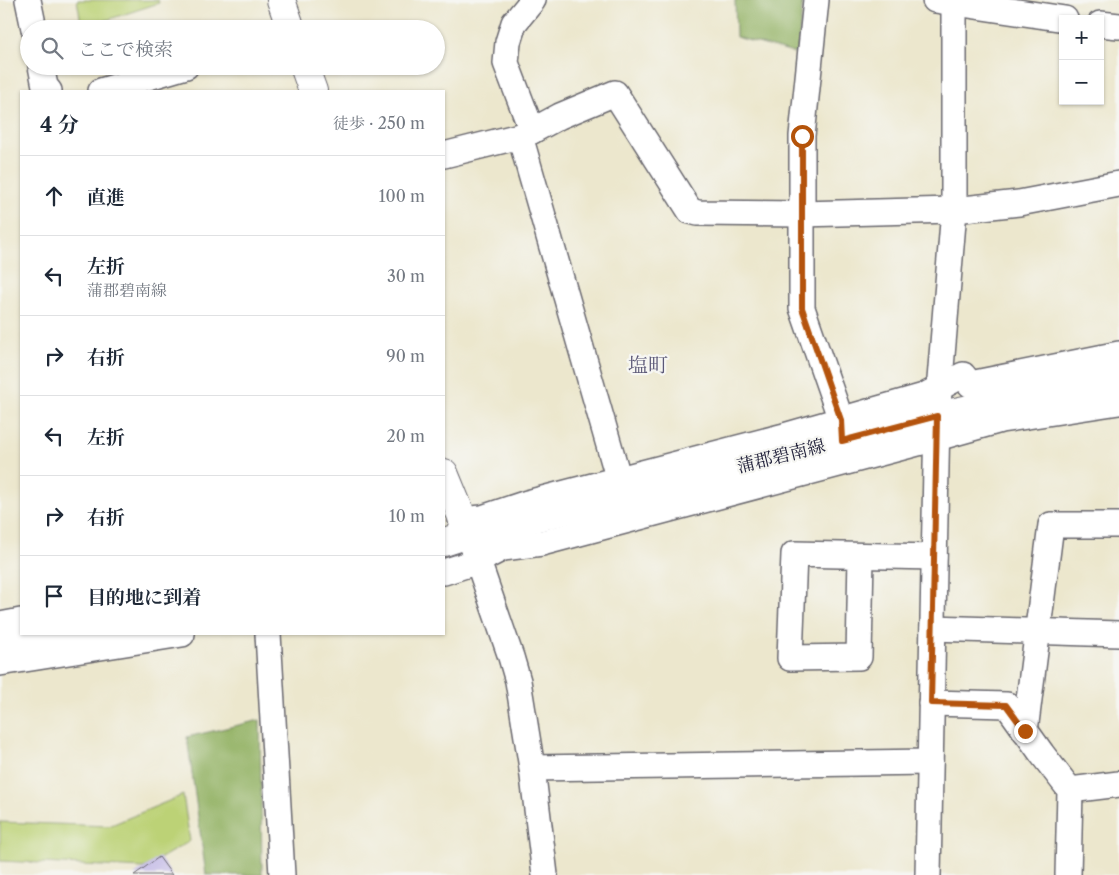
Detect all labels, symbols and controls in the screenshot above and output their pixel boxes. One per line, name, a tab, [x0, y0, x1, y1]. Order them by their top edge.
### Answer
map controls	[1059, 15, 1104, 105]
button: +	[1059, 15, 1104, 60]
search box	[20, 20, 445, 75]
icon: search	[38, 34, 66, 62]
text: ここで検索	[78, 38, 173, 61]
button: −	[1059, 60, 1104, 105]
text: 4 分	[40, 112, 79, 137]
text: 徒歩 · 250 m	[333, 113, 425, 133]
route start	[791, 125, 814, 148]
icon: ahead	[40, 182, 68, 210]
text: 直進	[87, 186, 125, 209]
text: 100 m	[379, 186, 425, 206]
text: 左折	[87, 255, 125, 278]
icon: left	[40, 262, 68, 290]
text: 30 m	[387, 266, 425, 286]
text: 蒲郡碧南線	[87, 280, 167, 300]
icon: right	[40, 342, 68, 370]
text: 右折	[87, 346, 125, 369]
text: 90 m	[386, 346, 425, 366]
district label: 塩町	[628, 353, 668, 377]
icon: left	[40, 422, 68, 450]
text: 左折	[87, 426, 125, 449]
text: 20 m	[386, 426, 425, 446]
street label: 蒲郡碧南線	[735, 434, 827, 478]
icon: right	[40, 502, 68, 530]
text: 右折	[87, 506, 125, 529]
text: 10 m	[389, 506, 425, 526]
icon: arrive	[40, 582, 68, 610]
text: 目的地に到着	[87, 586, 201, 609]
route end	[1014, 720, 1037, 743]

